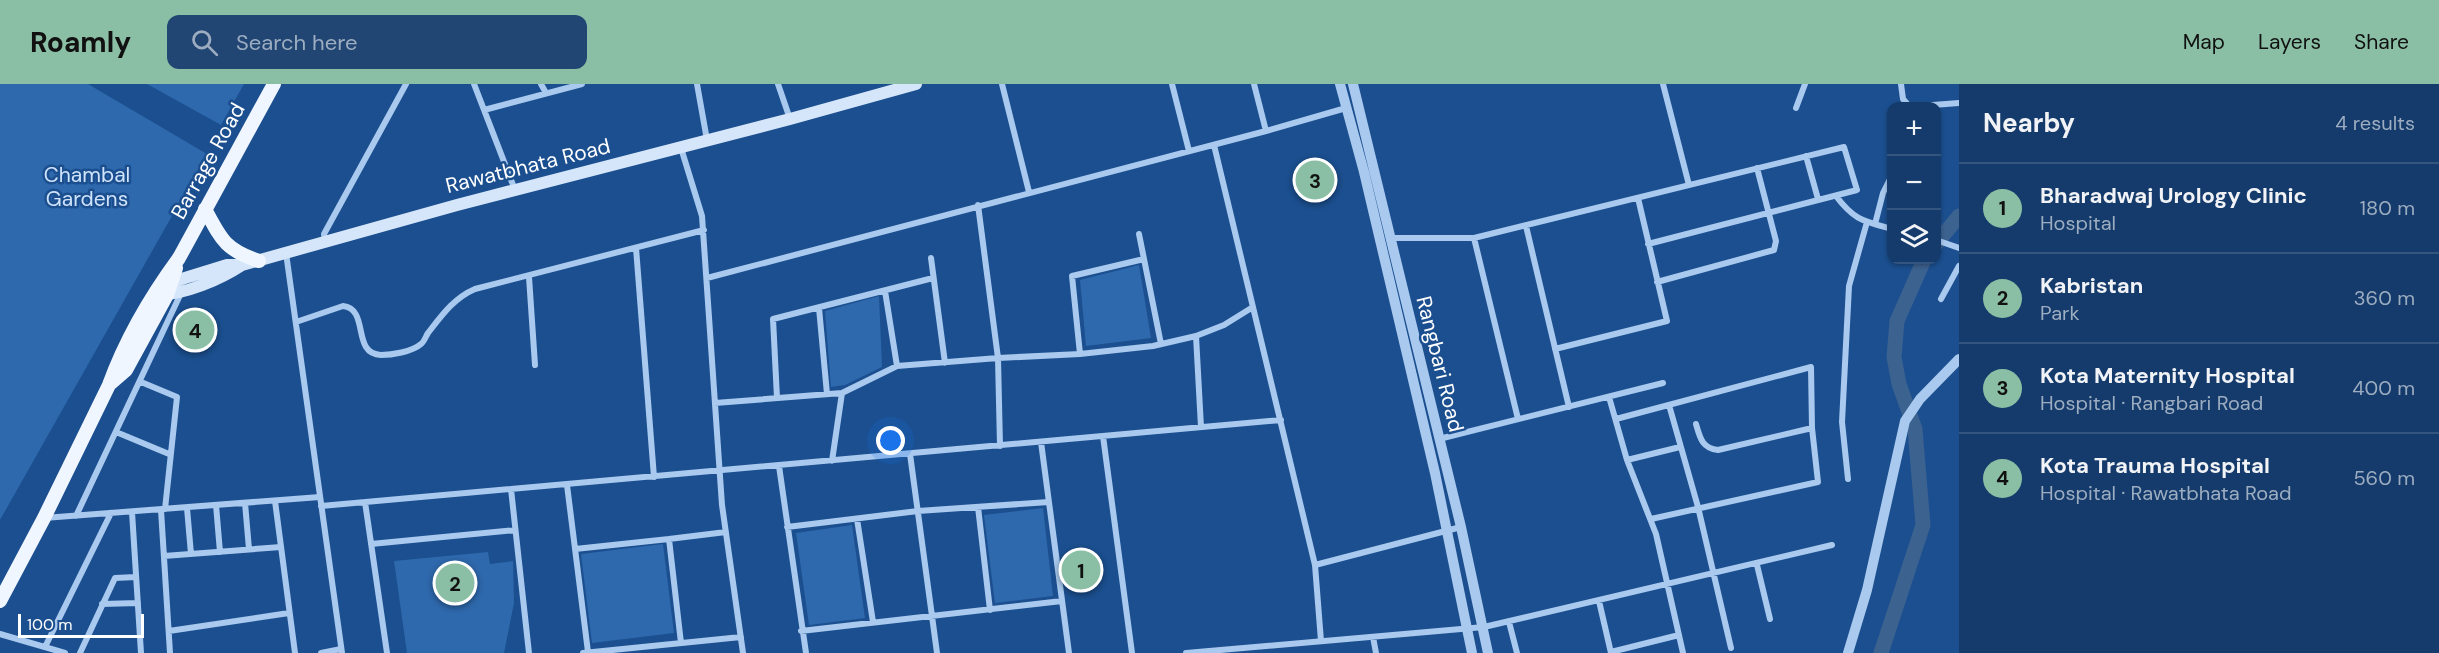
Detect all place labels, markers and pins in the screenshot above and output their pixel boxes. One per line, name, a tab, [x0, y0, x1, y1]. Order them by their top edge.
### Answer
pin: 3	[1296, 158, 1334, 202]
pin: 4	[176, 308, 214, 352]
pin: 1	[1062, 548, 1100, 592]
pin: 2	[436, 560, 474, 606]

